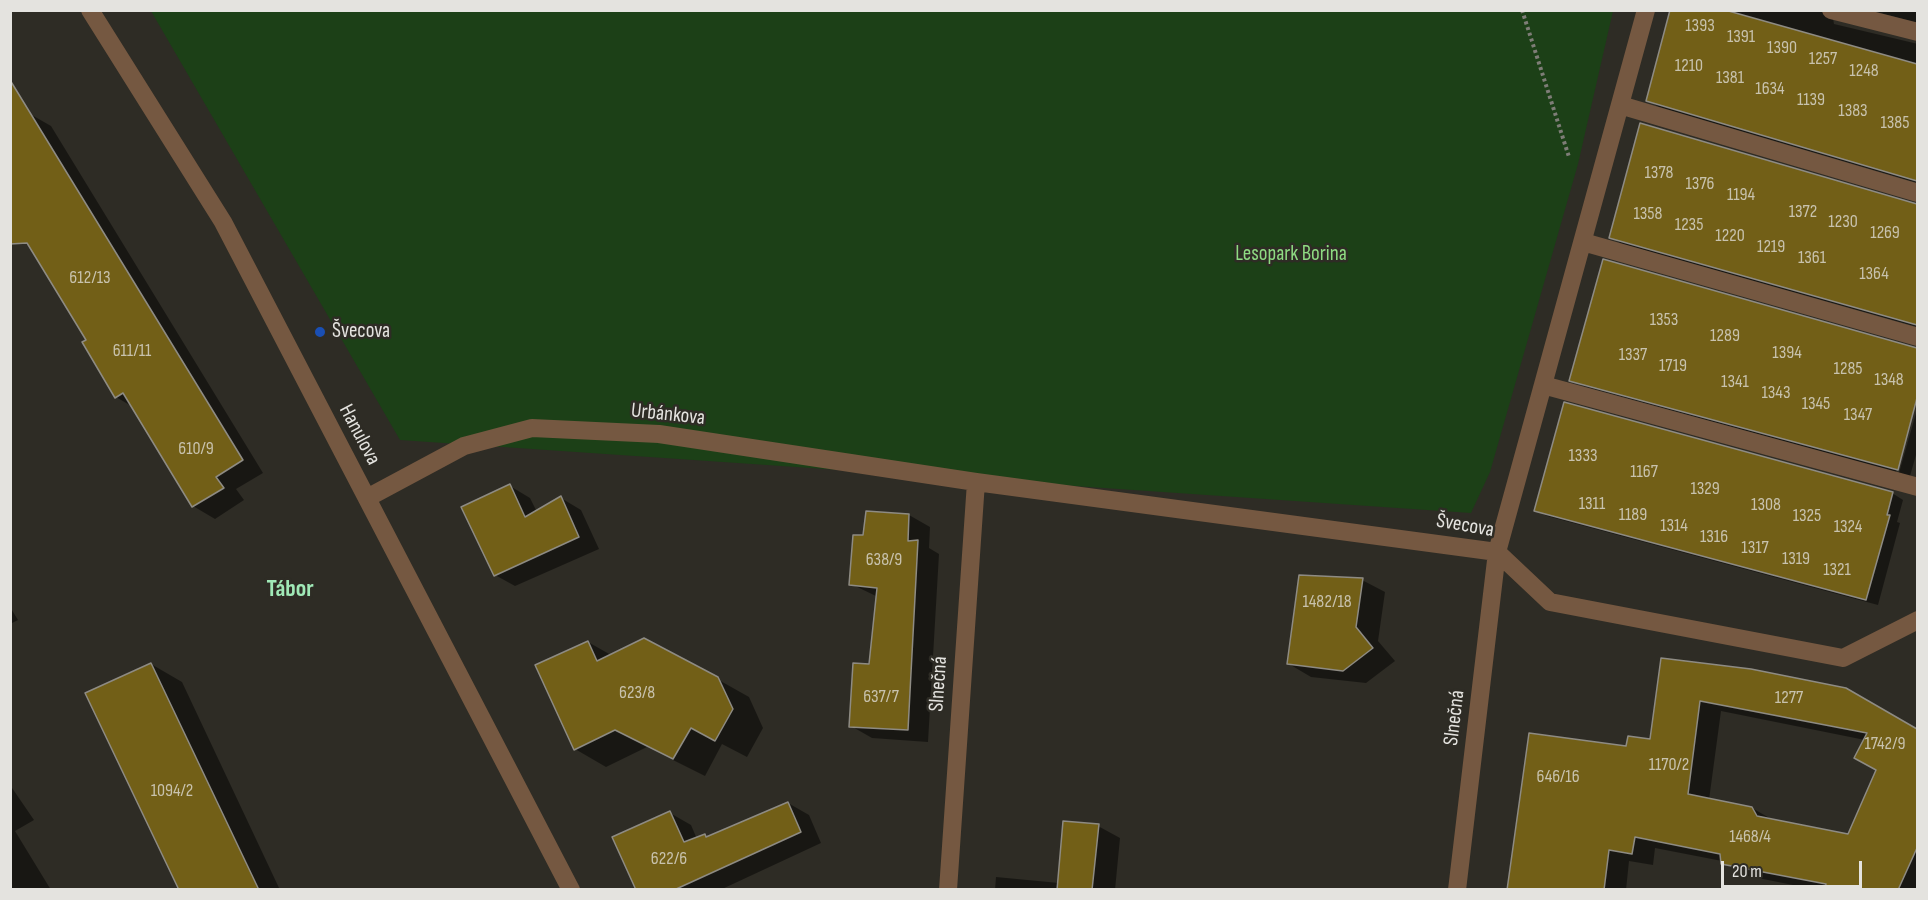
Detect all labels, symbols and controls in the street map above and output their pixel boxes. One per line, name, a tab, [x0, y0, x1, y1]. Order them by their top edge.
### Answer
house number: 1393	[1685, 15, 1715, 37]
house number: 1391	[1727, 26, 1755, 48]
house number: 1390	[1767, 37, 1797, 59]
house number: 1257	[1809, 48, 1837, 70]
house number: 1210	[1675, 55, 1703, 77]
house number: 1248	[1849, 60, 1879, 82]
house number: 1381	[1716, 67, 1744, 89]
house number: 1634	[1755, 78, 1785, 100]
house number: 1139	[1797, 89, 1825, 111]
house number: 1383	[1838, 100, 1868, 122]
house number: 1385	[1881, 112, 1909, 134]
house number: 1378	[1645, 162, 1673, 184]
house number: 1376	[1686, 173, 1714, 195]
house number: 1194	[1727, 184, 1755, 206]
house number: 1372	[1789, 201, 1817, 223]
house number: 1358	[1634, 203, 1662, 225]
house number: 1230	[1828, 211, 1858, 233]
house number: 1235	[1675, 214, 1703, 236]
house number: 1269	[1870, 222, 1900, 244]
house number: 1220	[1715, 225, 1745, 247]
house number: 1219	[1757, 236, 1785, 258]
park label: Lesopark Borina	[1235, 242, 1347, 268]
house number: 1361	[1798, 247, 1826, 269]
house number: 1364	[1859, 263, 1889, 285]
house number: 612/13	[69, 267, 111, 289]
house number: 1353	[1650, 309, 1678, 331]
place label: Švecova	[332, 319, 390, 345]
marker: Švecova	[313, 325, 327, 339]
house number: 1289	[1710, 325, 1740, 347]
house number: 611/11	[113, 340, 151, 362]
house number: 1394	[1772, 342, 1802, 364]
house number: 1337	[1619, 344, 1647, 366]
house number: 1719	[1659, 355, 1687, 377]
house number: 1285	[1833, 358, 1863, 380]
house number: 1348	[1874, 369, 1904, 391]
house number: 1341	[1721, 371, 1749, 393]
house number: 1343	[1761, 382, 1791, 404]
house number: 1345	[1802, 393, 1830, 415]
street label: Urbánkova	[630, 399, 706, 431]
street label: Hanulova	[333, 400, 385, 470]
house number: 1347	[1844, 404, 1872, 426]
house number: 610/9	[178, 438, 214, 460]
house number: 1333	[1569, 445, 1597, 467]
house number: 1167	[1630, 461, 1658, 483]
house number: 1329	[1690, 478, 1720, 500]
house number: 1311	[1579, 493, 1605, 515]
house number: 1308	[1751, 494, 1781, 516]
house number: 1189	[1619, 504, 1647, 526]
house number: 1325	[1793, 505, 1821, 527]
street label: Švecova	[1434, 509, 1496, 543]
house number: 1314	[1660, 515, 1688, 537]
house number: 1324	[1834, 516, 1862, 538]
house number: 1316	[1700, 526, 1728, 548]
house number: 1317	[1741, 537, 1769, 559]
house number: 1319	[1782, 548, 1810, 570]
house number: 638/9	[866, 549, 902, 571]
house number: 1321	[1823, 559, 1851, 581]
district label: Tábor	[266, 576, 314, 604]
house number: 1482/18	[1302, 591, 1352, 613]
street label: Slnečná	[924, 655, 954, 713]
house number: 623/8	[619, 682, 655, 704]
house number: 637/7	[863, 686, 899, 708]
house number: 1277	[1775, 687, 1803, 709]
street label: Slnečná	[1439, 689, 1471, 747]
house number: 1742/9	[1864, 733, 1906, 755]
house number: 1170/2	[1649, 754, 1689, 776]
house number: 646/16	[1536, 766, 1580, 788]
house number: 1094/2	[151, 780, 193, 802]
house number: 1468/4	[1729, 826, 1771, 848]
house number: 622/6	[651, 848, 687, 870]
scale bar	[1724, 849, 1865, 887]
text: 20 m	[1732, 861, 1762, 882]

